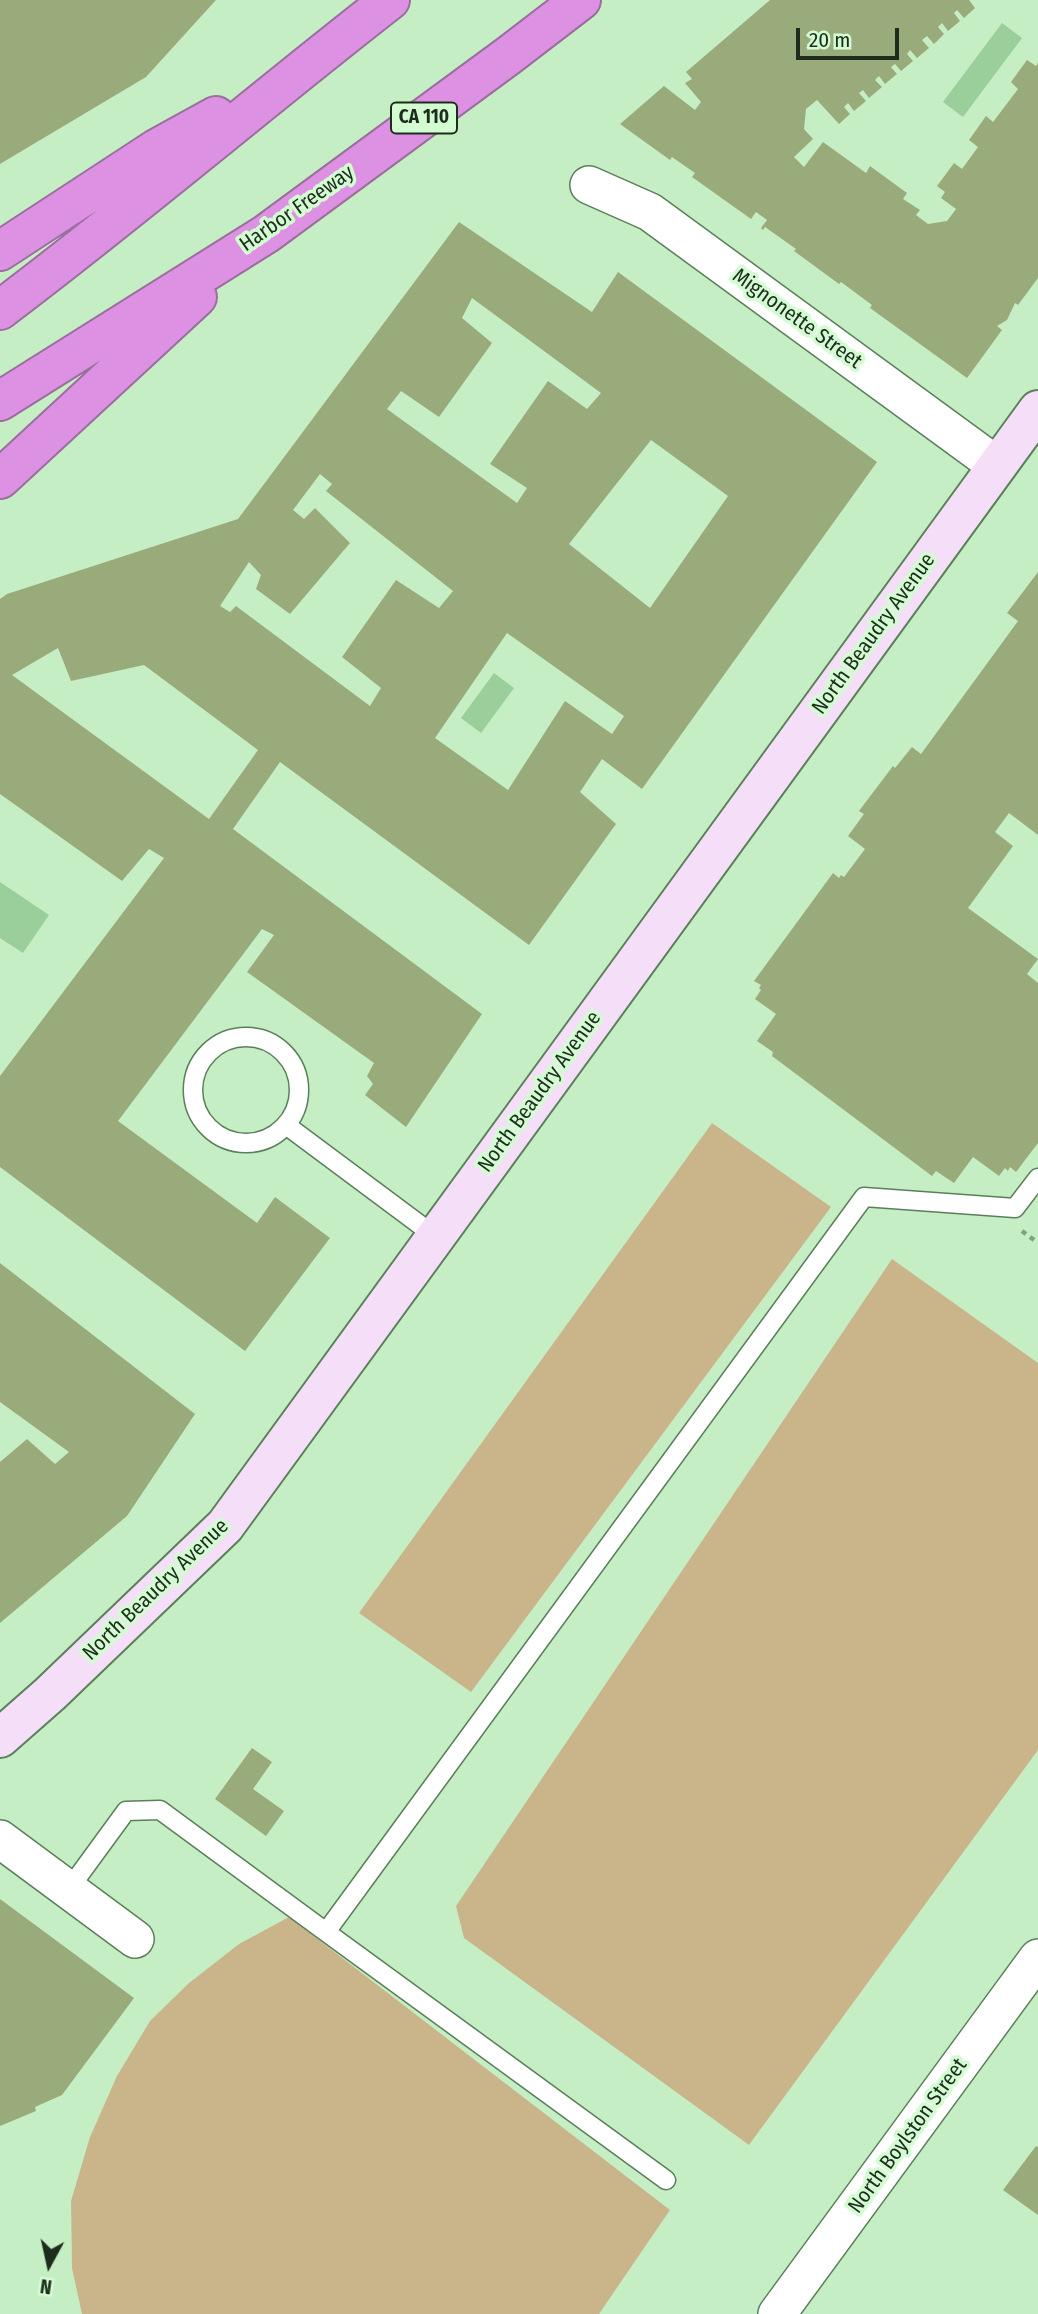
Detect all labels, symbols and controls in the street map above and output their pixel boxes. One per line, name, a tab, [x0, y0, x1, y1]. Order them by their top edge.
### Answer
scale bar	[800, 14, 903, 58]
text: 20 m	[809, 27, 850, 53]
road number: CA 110	[391, 102, 457, 134]
street label: Harbor Freeway	[235, 160, 359, 258]
street label: Mignonette Street	[727, 264, 867, 374]
street label: North Beaudry Avenue	[807, 549, 941, 719]
street label: North Beaudry Avenue	[473, 1007, 607, 1177]
street label: North Beaudry Avenue	[78, 1514, 234, 1666]
street label: North Boylston Street	[843, 2054, 973, 2218]
north arrow	[14, 2230, 84, 2300]
text: N	[39, 2274, 53, 2298]

